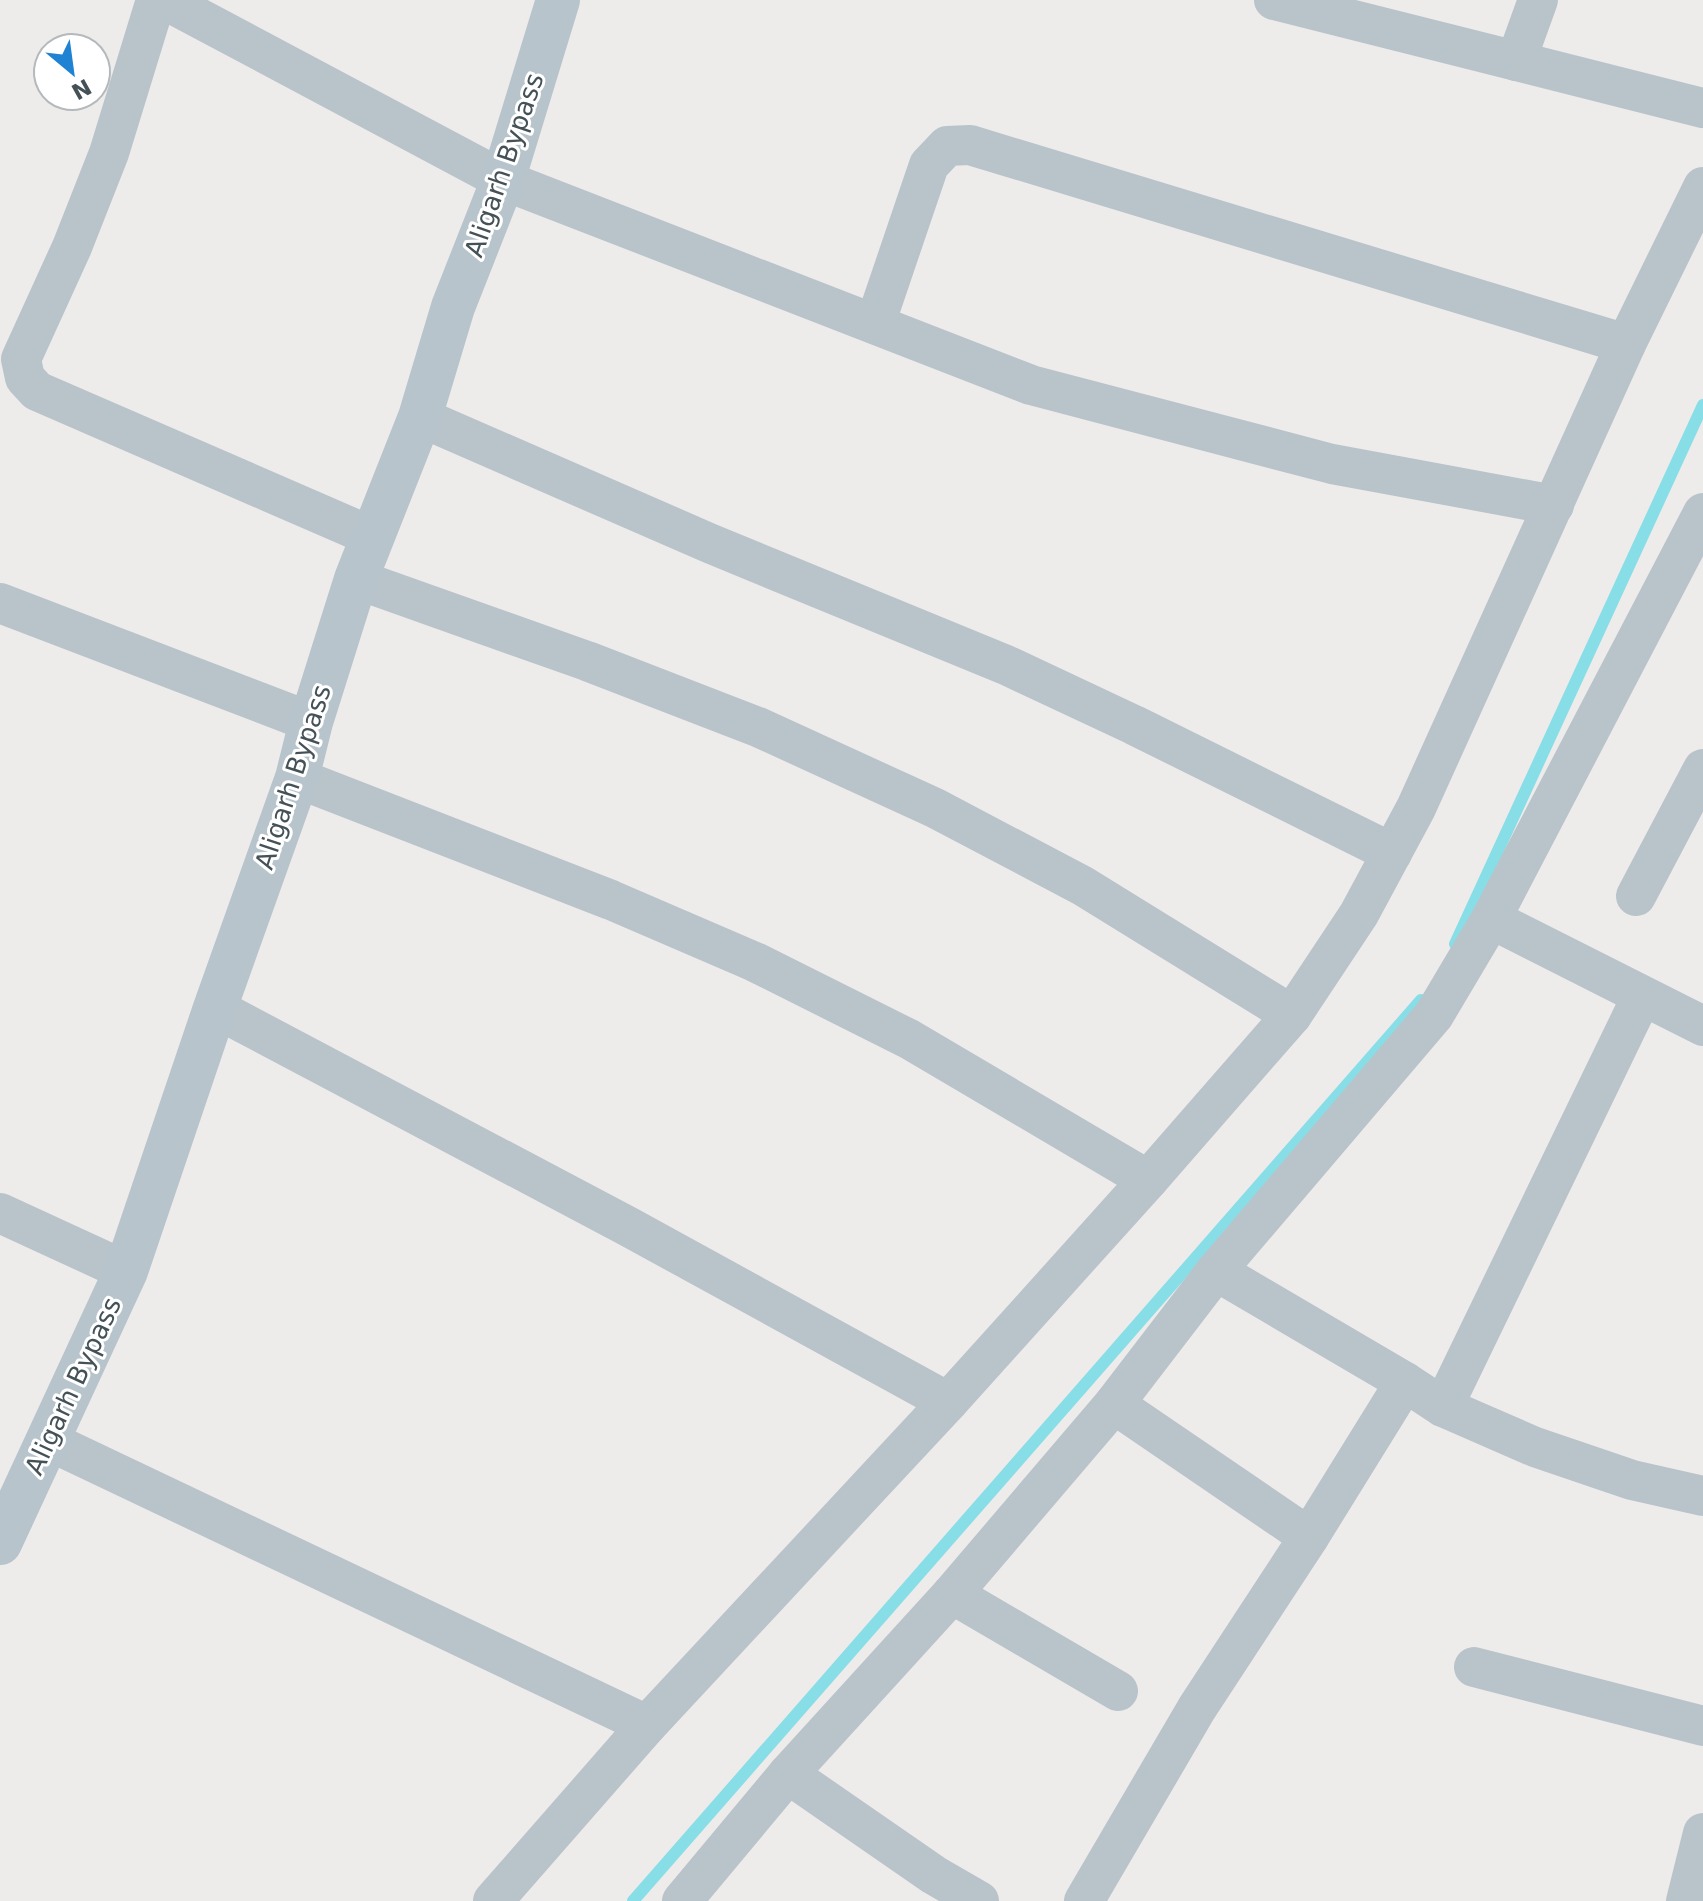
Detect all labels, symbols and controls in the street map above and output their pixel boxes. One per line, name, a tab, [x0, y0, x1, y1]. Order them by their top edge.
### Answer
north arrow	[32, 32, 112, 112]
street label: Aligarh Bypass	[458, 69, 550, 261]
text: N	[67, 74, 96, 104]
street label: Aligarh Bypass	[249, 681, 337, 873]
street label: Aligarh Bypass	[19, 1292, 127, 1480]

